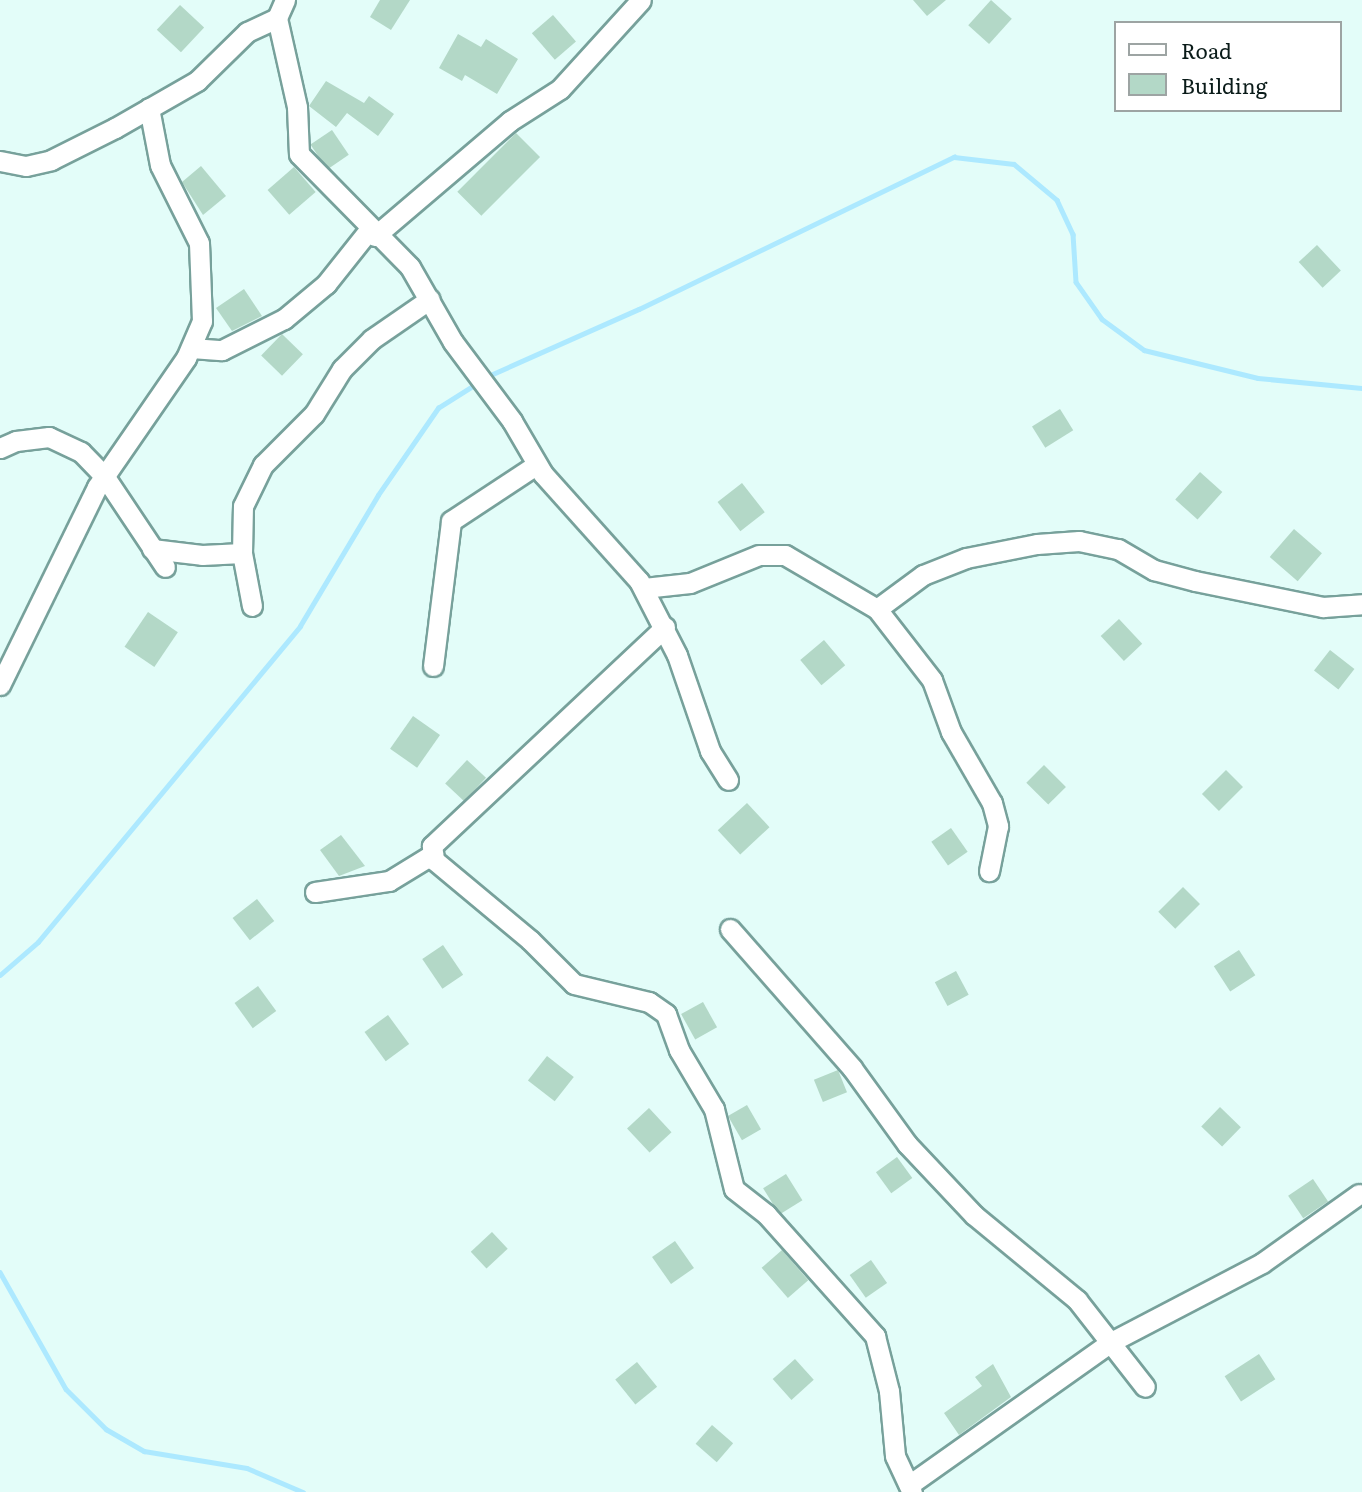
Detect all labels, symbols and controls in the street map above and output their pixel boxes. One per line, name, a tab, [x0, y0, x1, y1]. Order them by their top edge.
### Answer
legend	[1114, 21, 1341, 112]
text: Road	[1181, 34, 1232, 65]
text: Building	[1181, 69, 1267, 100]

